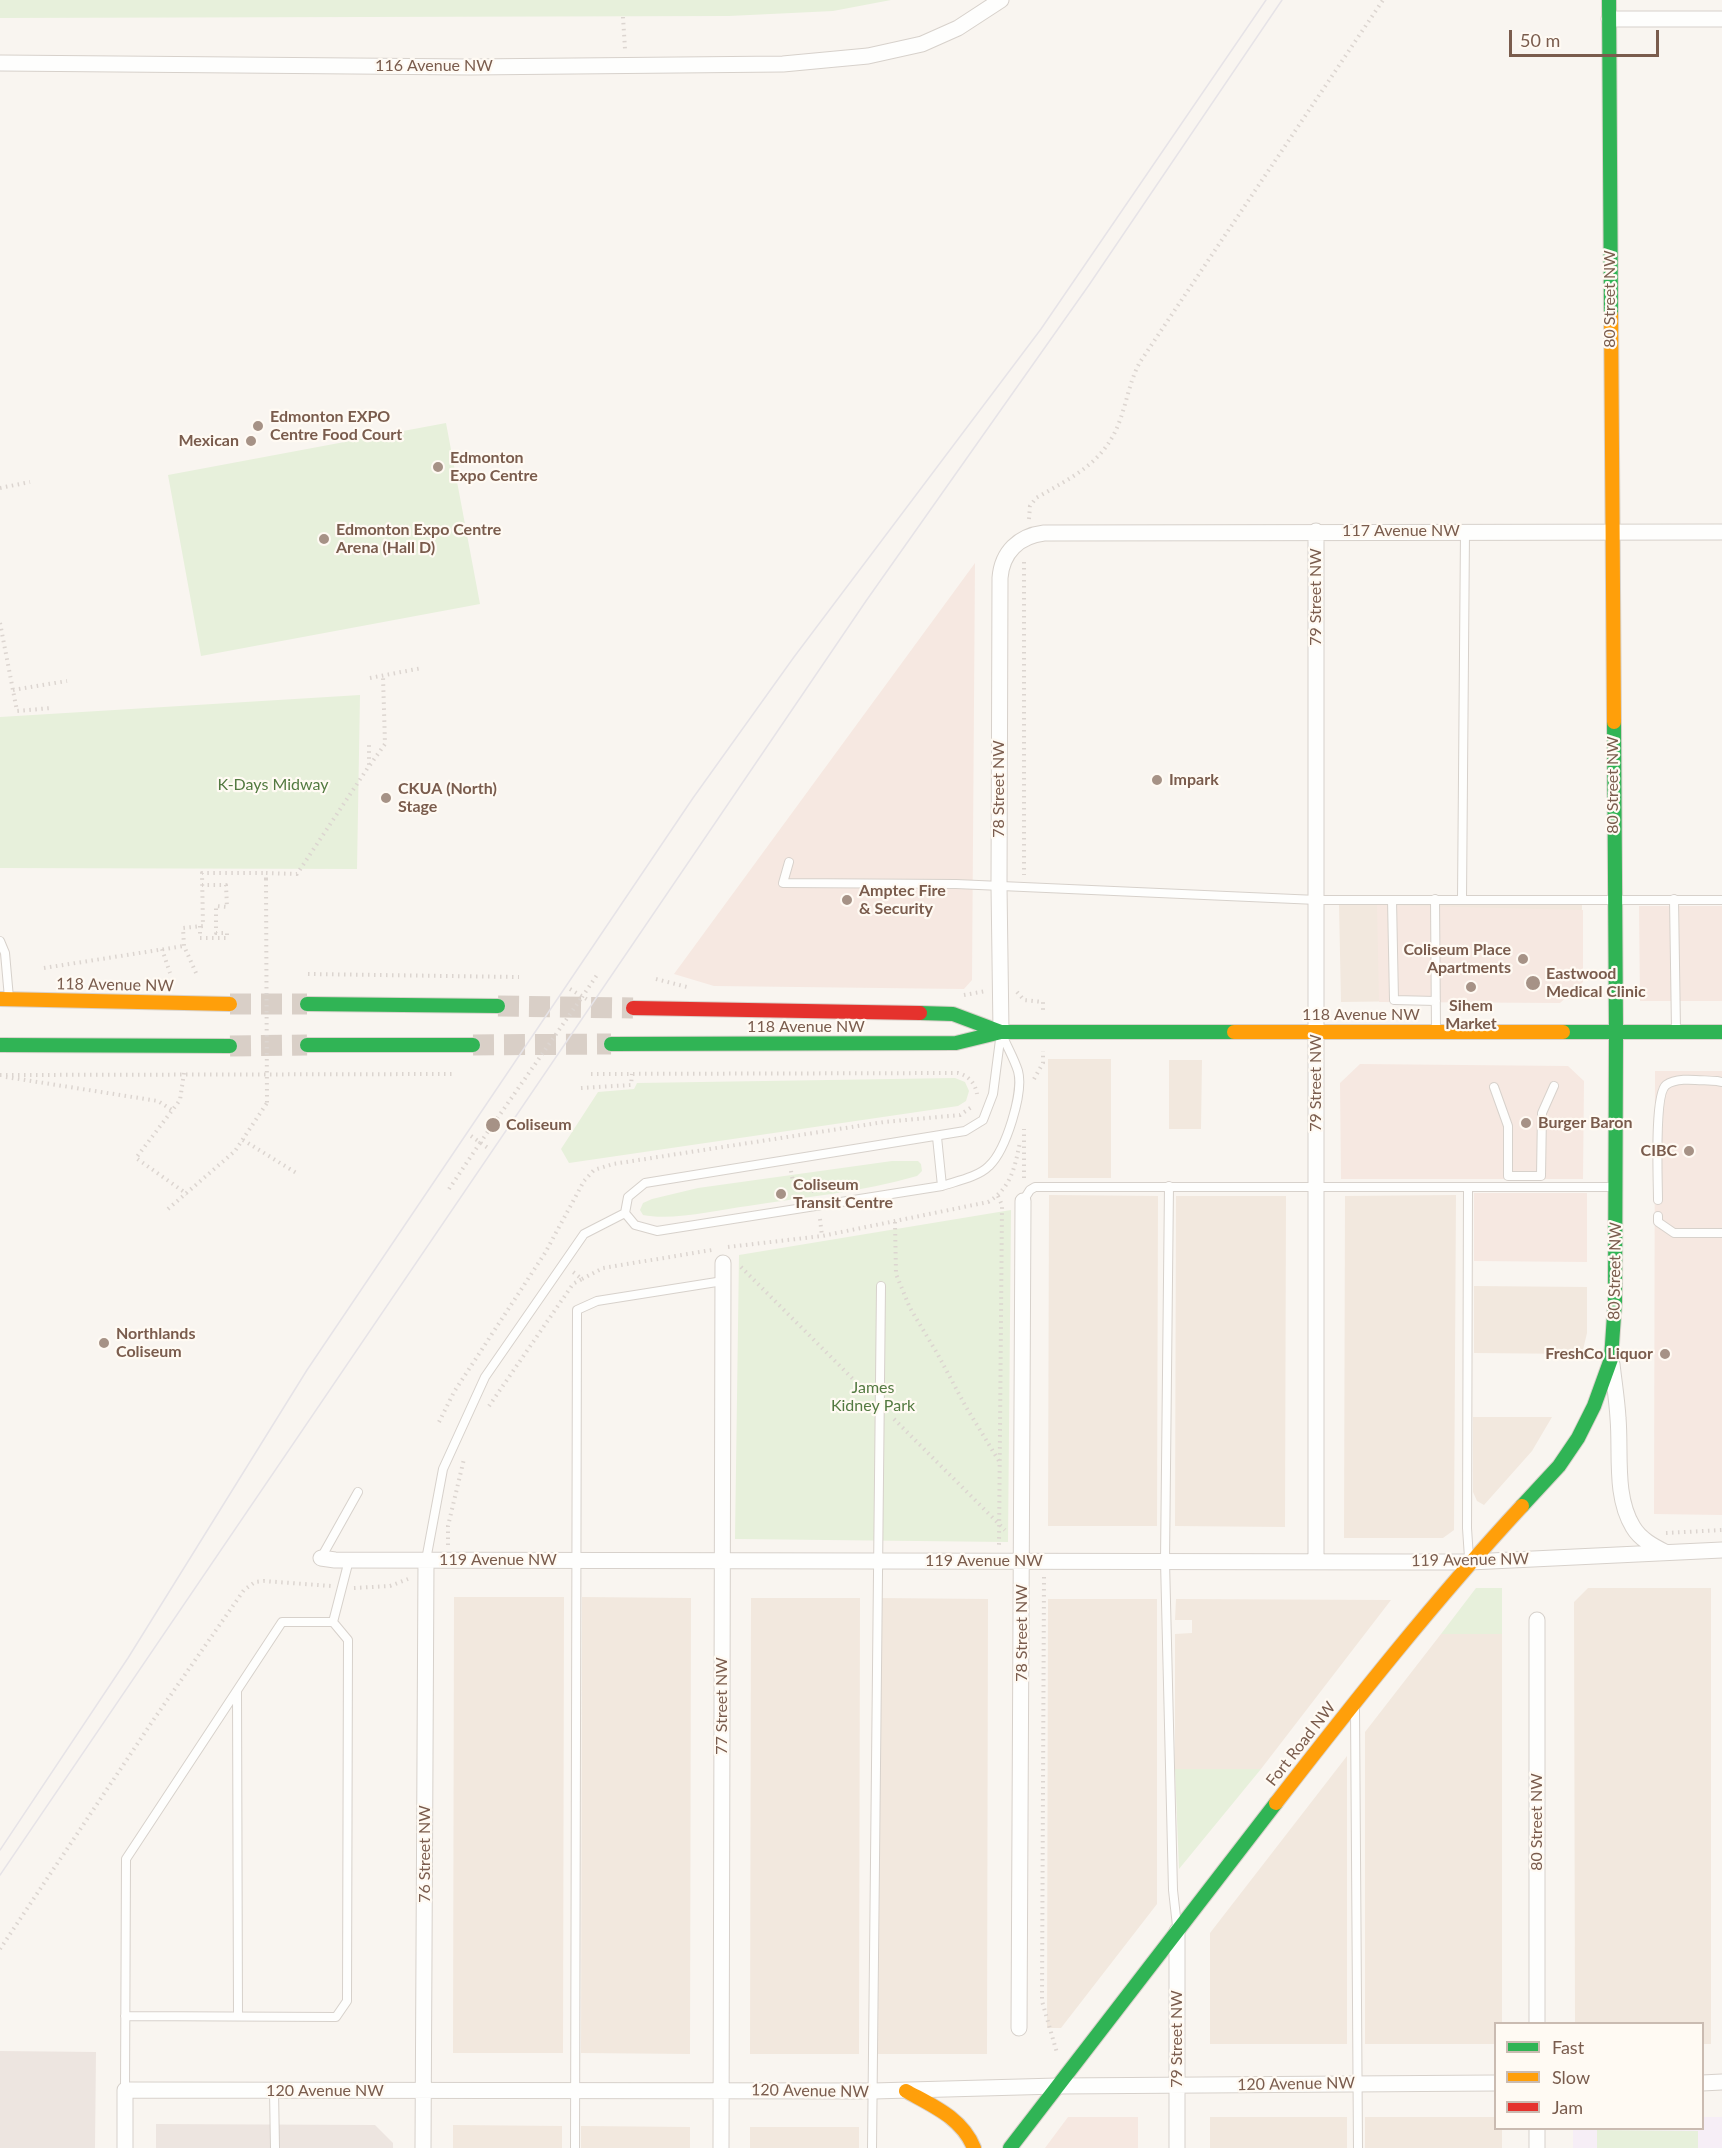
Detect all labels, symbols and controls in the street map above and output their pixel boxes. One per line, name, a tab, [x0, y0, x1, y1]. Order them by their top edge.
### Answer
scale bar	[1512, 18, 1662, 56]
text: 50 m	[1520, 29, 1560, 51]
street label: 116 Avenue NW	[375, 56, 493, 76]
street label: 80 Street NW	[1600, 250, 1620, 348]
place label: Edmonton EXPO Centre Food Court	[270, 407, 402, 445]
marker: Edmonton EXPO Centre Food Court	[251, 419, 265, 433]
place label: Mexican	[178, 431, 239, 451]
marker: Mexican	[244, 434, 258, 448]
place label: Edmonton Expo Centre	[450, 448, 538, 486]
marker: Edmonton Expo Centre	[431, 460, 445, 474]
place label: Edmonton Expo Centre Arena (Hall D)	[336, 520, 501, 558]
street label: 117 Avenue NW	[1342, 521, 1460, 541]
marker: Edmonton Expo Centre Arena (Hall D)	[317, 532, 331, 546]
street label: 79 Street NW	[1306, 548, 1326, 646]
street label: 80 Street NW	[1603, 736, 1623, 834]
street label: 78 Street NW	[989, 740, 1009, 838]
place label: Impark	[1169, 770, 1219, 790]
marker: Impark	[1150, 773, 1164, 787]
park label: K-Days Midway	[218, 775, 328, 795]
place label: CKUA (North) Stage	[398, 779, 497, 817]
marker: CKUA (North) Stage	[379, 791, 393, 805]
place label: Amptec Fire & Security	[859, 881, 946, 919]
marker: Amptec Fire & Security	[840, 893, 854, 907]
place label: Coliseum Place Apartments	[1403, 940, 1511, 978]
marker: Coliseum Place Apartments	[1516, 952, 1530, 966]
place label: Eastwood Medical Clinic	[1546, 964, 1646, 1002]
street label: 118 Avenue NW	[56, 974, 174, 996]
marker: Eastwood Medical Clinic	[1524, 974, 1542, 992]
marker: Sihem Market	[1464, 980, 1478, 994]
place label: Sihem Market	[1445, 996, 1497, 1034]
street label: 118 Avenue NW	[1302, 1005, 1420, 1025]
street label: 118 Avenue NW	[747, 1017, 865, 1037]
street label: 79 Street NW	[1306, 1034, 1326, 1132]
place label: Burger Baron	[1538, 1113, 1632, 1133]
place label: Coliseum	[506, 1115, 572, 1135]
marker: Coliseum	[484, 1116, 502, 1134]
marker: Burger Baron	[1519, 1116, 1533, 1130]
place label: CIBC	[1641, 1141, 1677, 1161]
marker: CIBC	[1682, 1144, 1696, 1158]
place label: Coliseum Transit Centre	[793, 1175, 893, 1213]
marker: Coliseum Transit Centre	[774, 1187, 788, 1201]
street label: 80 Street NW	[1605, 1222, 1625, 1320]
place label: Northlands Coliseum	[116, 1324, 195, 1362]
marker: Northlands Coliseum	[97, 1336, 111, 1350]
place label: FreshCo Liquor	[1545, 1344, 1653, 1364]
marker: FreshCo Liquor	[1658, 1347, 1672, 1361]
park label: James Kidney Park	[831, 1378, 915, 1416]
street label: 119 Avenue NW	[1411, 1549, 1529, 1571]
street label: 119 Avenue NW	[439, 1550, 557, 1570]
street label: 119 Avenue NW	[925, 1551, 1043, 1571]
street label: 78 Street NW	[1012, 1584, 1032, 1682]
street label: 77 Street NW	[712, 1657, 732, 1755]
street label: Fort Road NW	[1262, 1698, 1340, 1790]
street label: 80 Street NW	[1527, 1773, 1547, 1871]
street label: 76 Street NW	[415, 1805, 435, 1903]
street label: 79 Street NW	[1167, 1990, 1187, 2088]
legend	[1494, 2022, 1704, 2130]
text: Fast	[1552, 2036, 1584, 2058]
text: Slow	[1552, 2066, 1590, 2088]
street label: 120 Avenue NW	[1237, 2073, 1355, 2095]
street label: 120 Avenue NW	[751, 2080, 869, 2102]
street label: 120 Avenue NW	[266, 2081, 384, 2101]
text: Jam	[1552, 2096, 1583, 2118]

